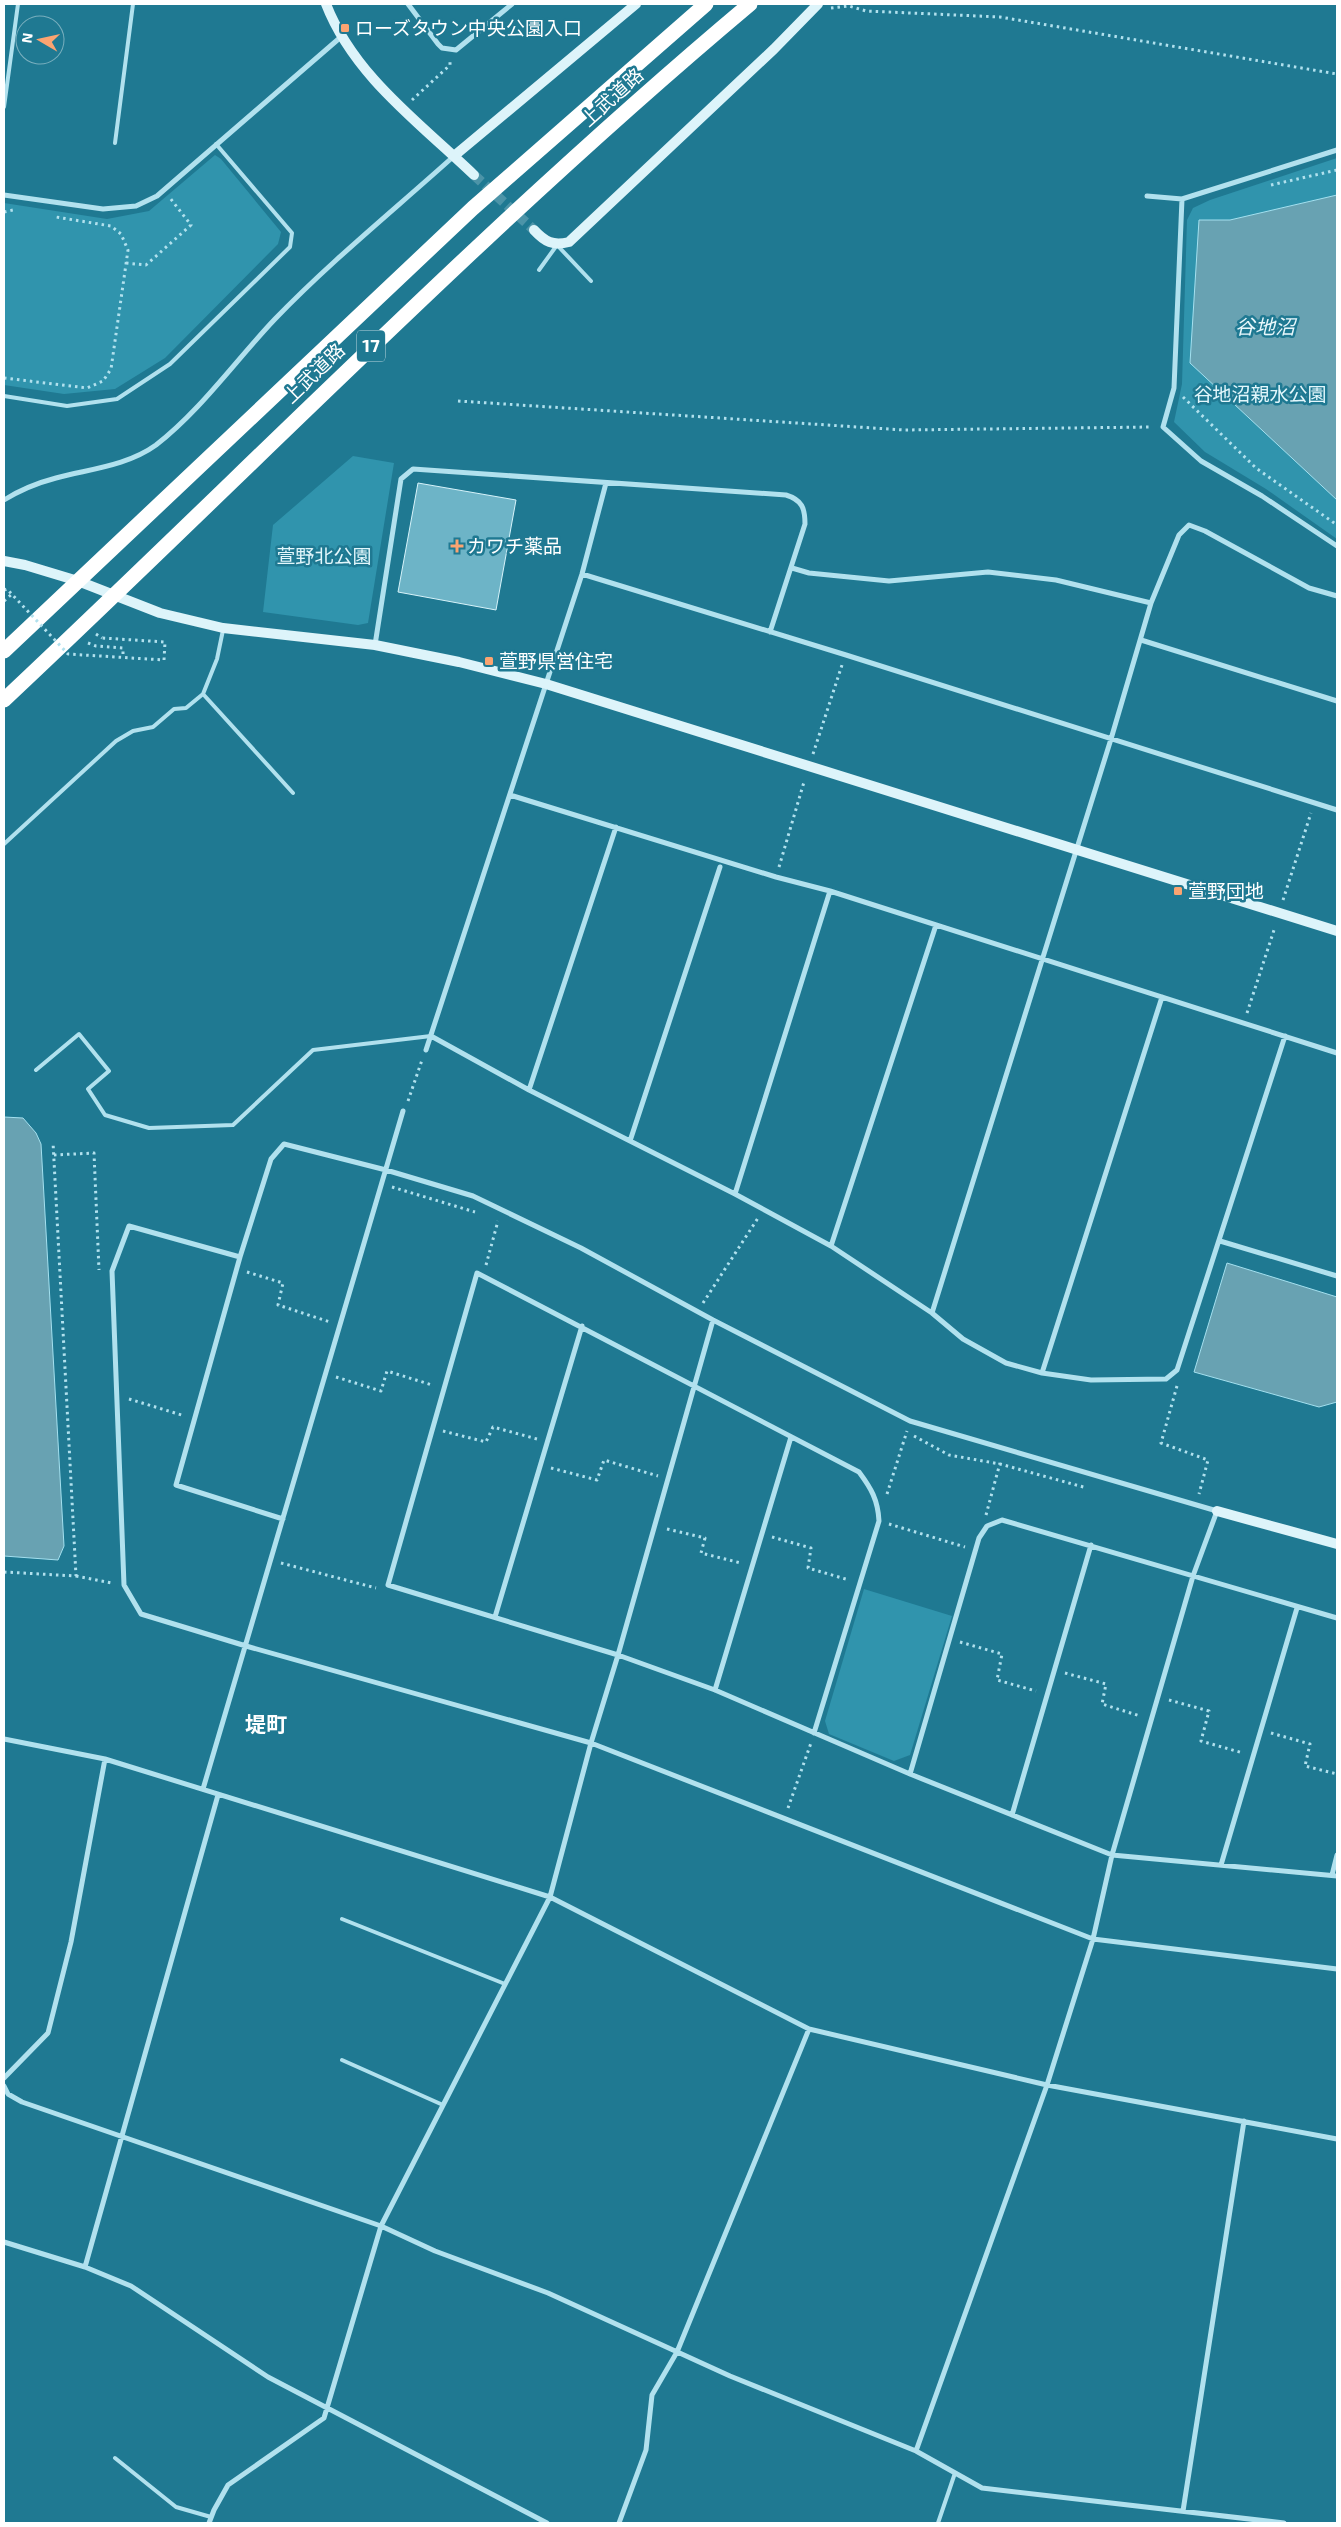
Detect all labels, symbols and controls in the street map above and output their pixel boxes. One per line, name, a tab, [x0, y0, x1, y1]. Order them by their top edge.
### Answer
north arrow	[15, 15, 65, 65]
place label: ローズタウン中央公園入口	[355, 16, 582, 39]
marker: ローズタウン中央公園入口	[339, 22, 351, 34]
text: N	[17, 32, 36, 44]
street label: 上武道路	[576, 63, 648, 131]
water label: 谷地沼	[1235, 314, 1298, 338]
road number: 17	[357, 331, 385, 362]
street label: 上武道路	[278, 338, 349, 407]
park label: 谷地沼親水公園	[1193, 382, 1327, 405]
place label: カワチ薬品	[467, 534, 562, 557]
marker: カワチ薬品	[451, 540, 463, 552]
park label: 萱野北公園	[276, 544, 372, 567]
place label: 萱野県営住宅	[499, 649, 613, 672]
marker: 萱野県営住宅	[483, 655, 495, 667]
place label: 萱野団地	[1188, 879, 1264, 902]
marker: 萱野団地	[1172, 885, 1184, 897]
district label: 堤町	[245, 1711, 287, 1736]

